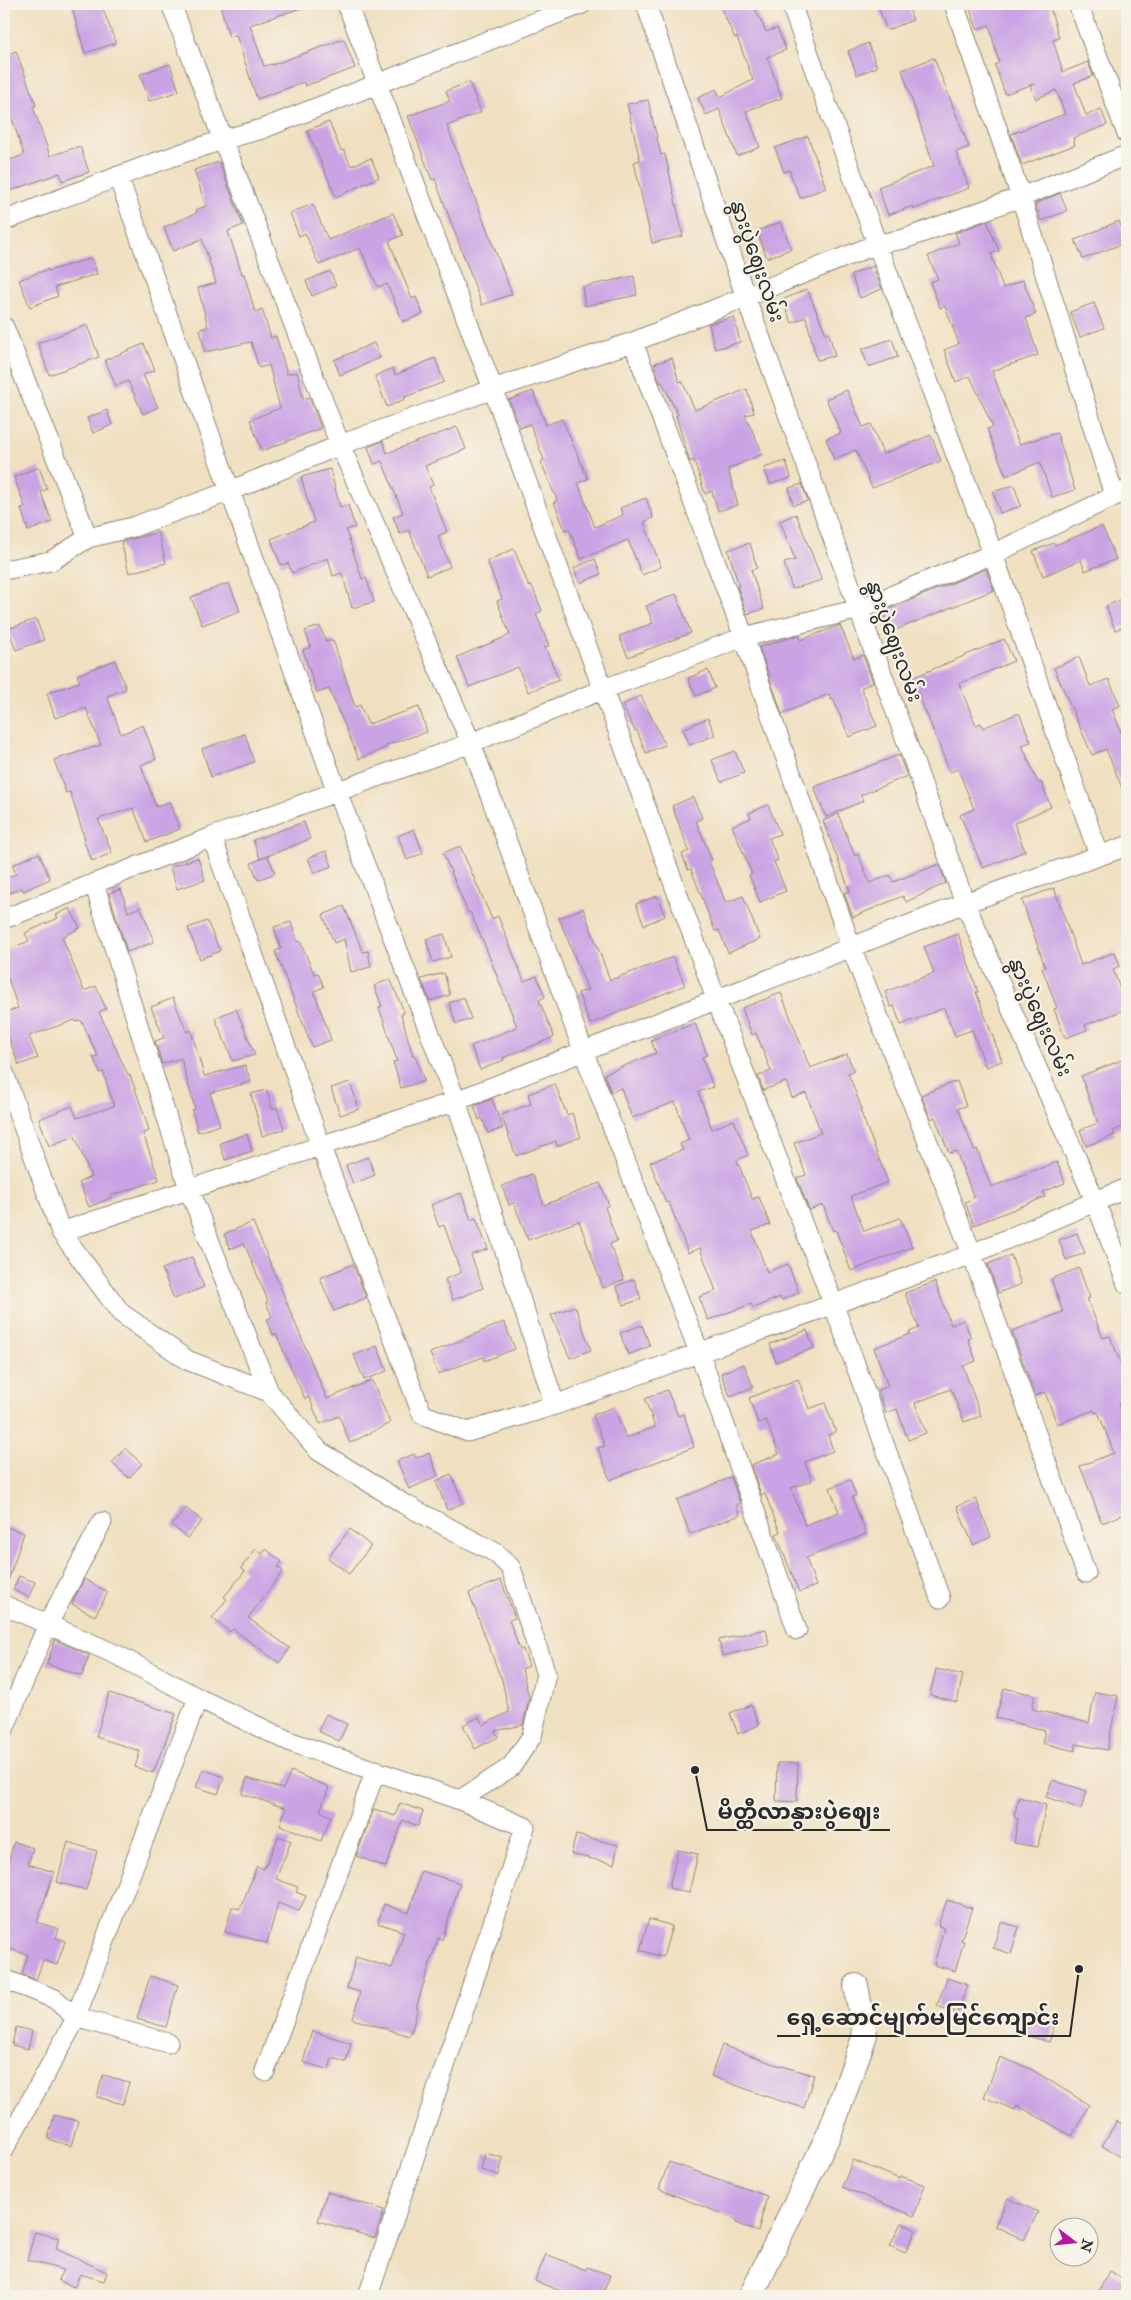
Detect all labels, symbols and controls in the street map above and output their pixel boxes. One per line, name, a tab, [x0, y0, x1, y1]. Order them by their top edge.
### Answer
street label: နွားပွဲဈေးလမ်း	[721, 195, 793, 327]
street label: နွားပွဲဈေးလမ်း	[857, 575, 931, 707]
street label: နွားပွဲဈေးလမ်း	[999, 952, 1081, 1082]
callout: မိတ္ထီလာနွားပွဲဈေး	[707, 1793, 890, 1830]
text: မိတ္ထီလာနွားပွဲဈေး	[718, 1797, 880, 1829]
callout: ရှေ့ဆောင်မျက်မမြင်ကျောင်း	[777, 1999, 1070, 2036]
text: ရှေ့ဆောင်မျက်မမြင်ကျောင်း	[787, 2002, 1059, 2036]
north arrow	[1048, 2218, 1098, 2268]
text: N	[1076, 2236, 1096, 2254]

